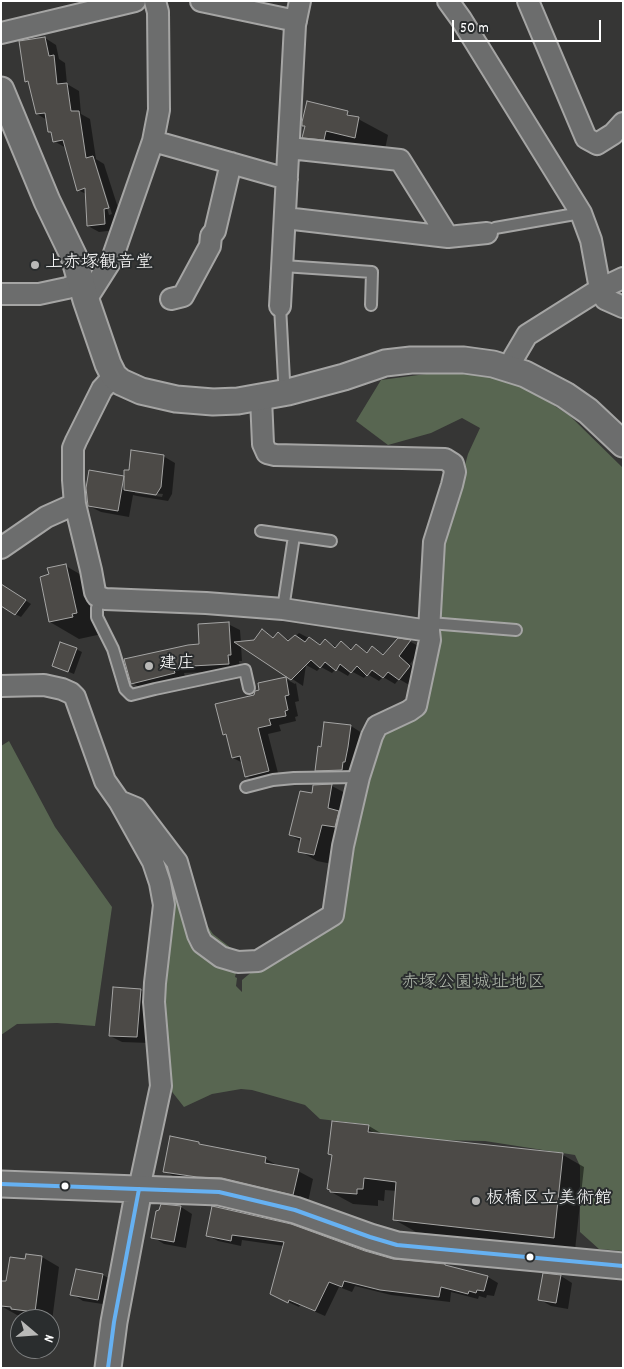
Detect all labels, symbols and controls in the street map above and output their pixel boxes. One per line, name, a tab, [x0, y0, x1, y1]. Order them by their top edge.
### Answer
scale bar	[454, 10, 603, 42]
text: 50 m	[460, 18, 489, 40]
place label: 上赤塚観音堂	[45, 254, 153, 276]
marker: 上赤塚観音堂	[29, 259, 41, 271]
place label: 建庄	[159, 655, 195, 677]
marker: 建庄	[143, 660, 155, 672]
park label: 赤塚公園城址地区	[401, 974, 545, 996]
unlabelled marker	[60, 1181, 70, 1191]
place label: 板橋区立美術館	[486, 1190, 612, 1212]
marker: 板橋区立美術館	[470, 1195, 482, 1207]
unlabelled marker	[525, 1252, 535, 1262]
north arrow	[10, 1309, 60, 1359]
text: N	[38, 1332, 59, 1345]

